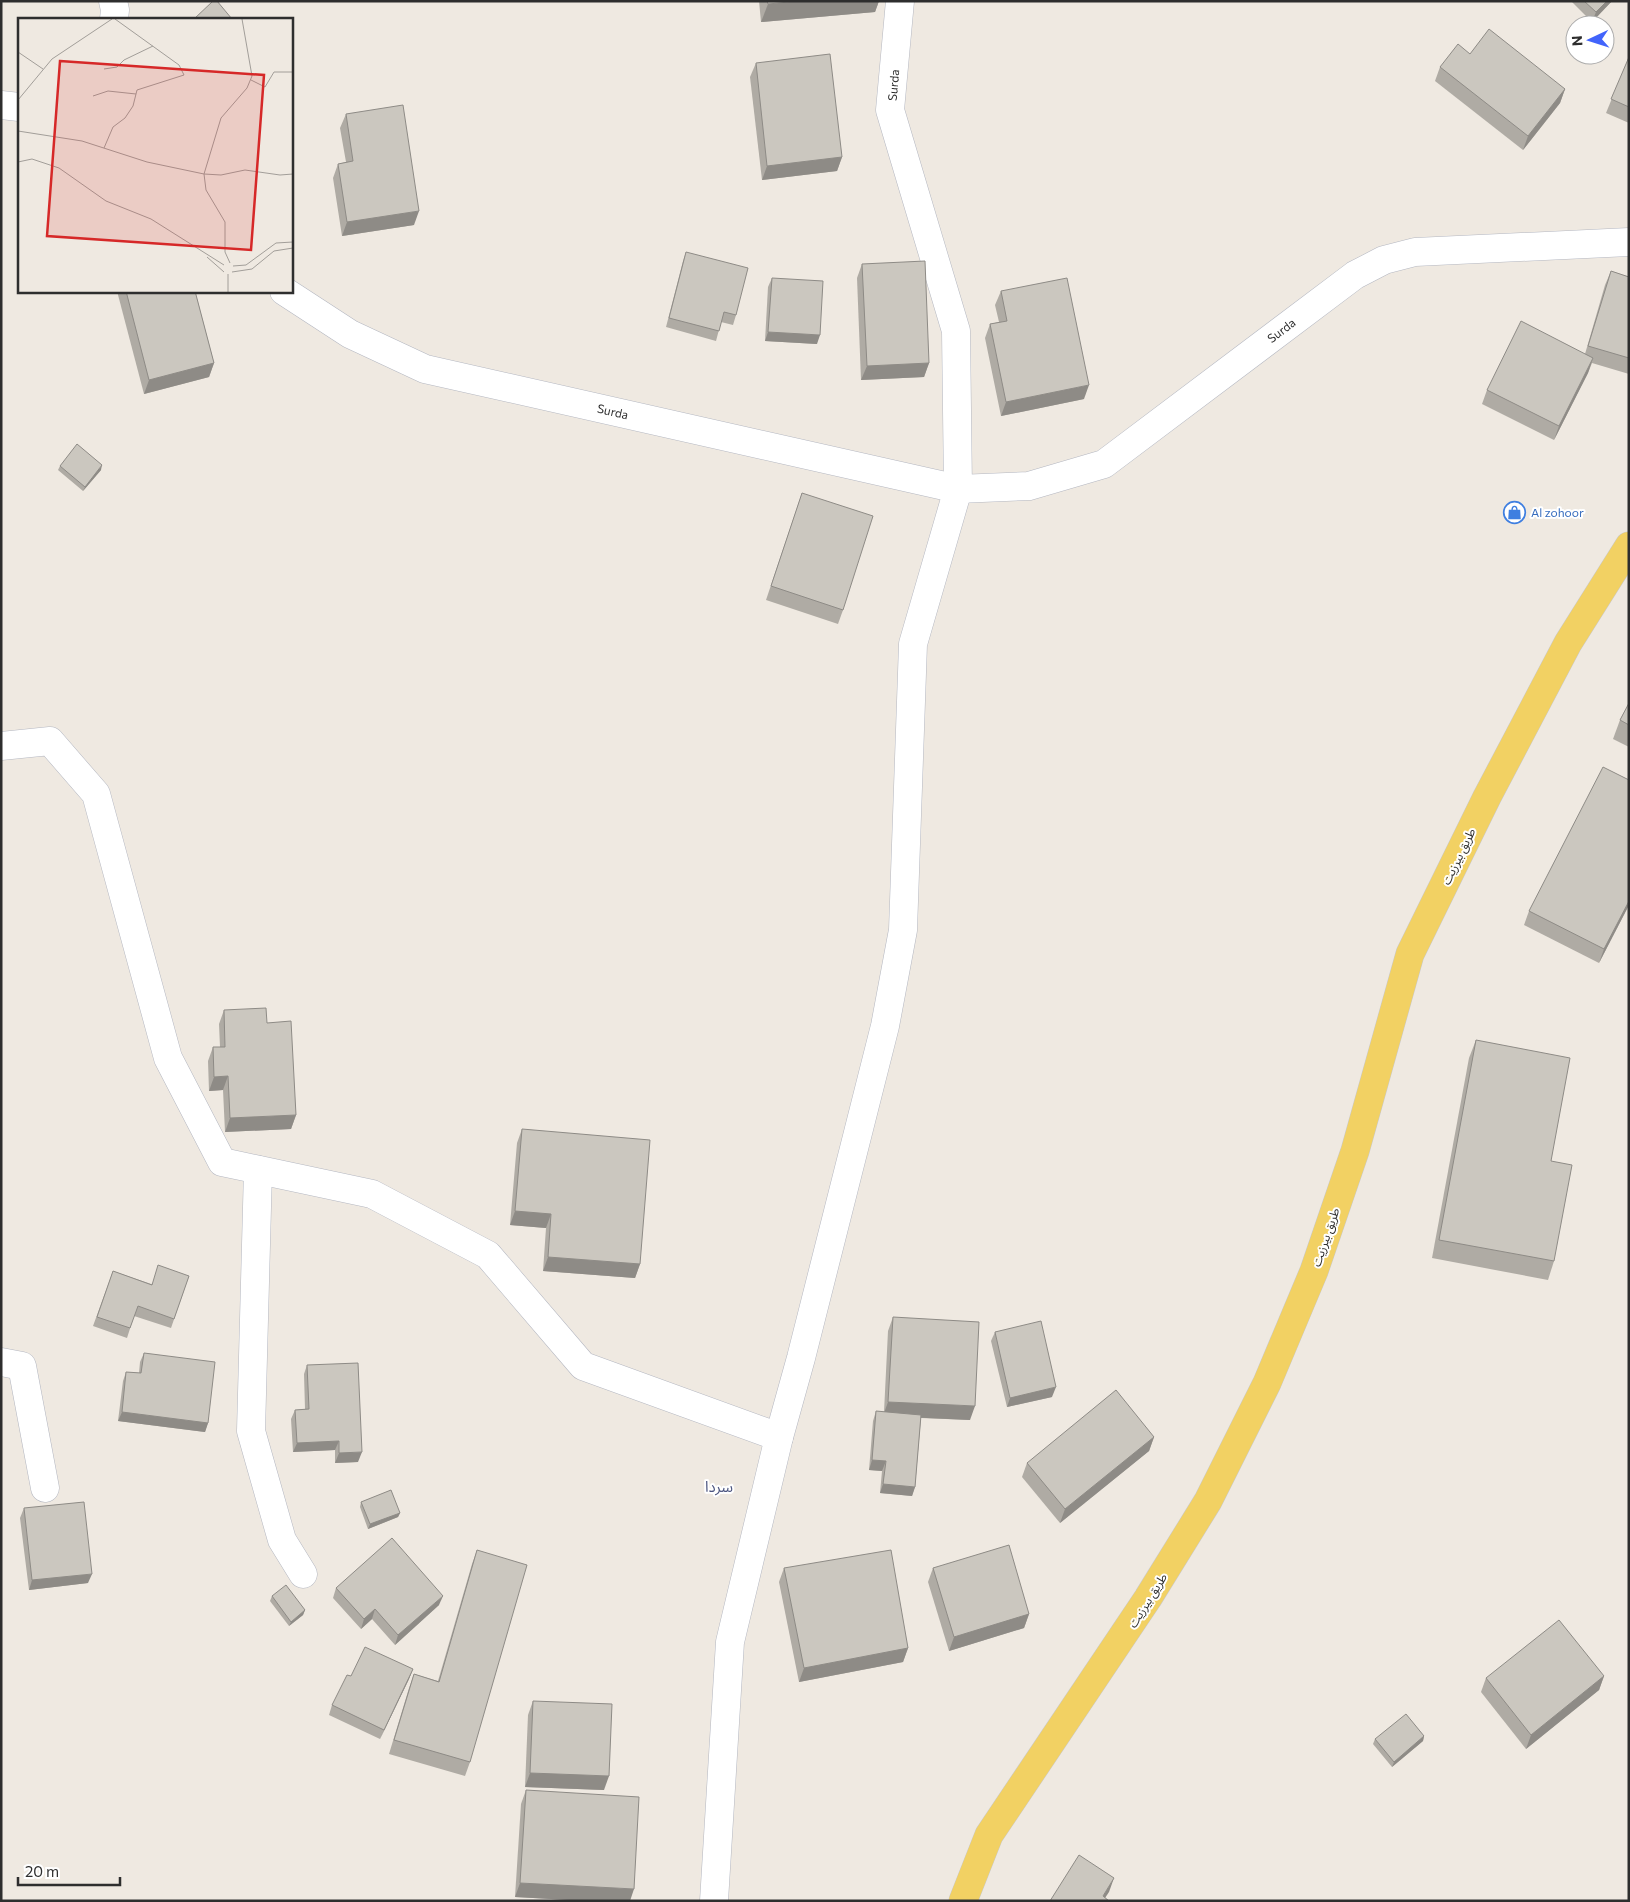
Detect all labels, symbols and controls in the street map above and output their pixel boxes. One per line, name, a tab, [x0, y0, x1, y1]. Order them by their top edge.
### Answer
north arrow	[1565, 15, 1615, 65]
inset map	[18, 18, 292, 292]
text: N	[1568, 35, 1585, 47]
street label: Surda	[885, 69, 901, 101]
street label: Surda	[1264, 315, 1298, 345]
street label: Surda	[596, 401, 630, 421]
shop icon: Al zohoor	[1503, 500, 1527, 524]
place label: Al zohoor	[1531, 505, 1584, 519]
street label: طريق بيرزيت	[1438, 825, 1480, 887]
street label: طريق بيرزيت	[1308, 1206, 1343, 1269]
district label: سردا	[705, 1477, 733, 1496]
street label: طريق بيرزيت	[1125, 1570, 1171, 1631]
scale bar	[18, 1854, 120, 1886]
text: 20 m	[25, 1862, 59, 1880]

